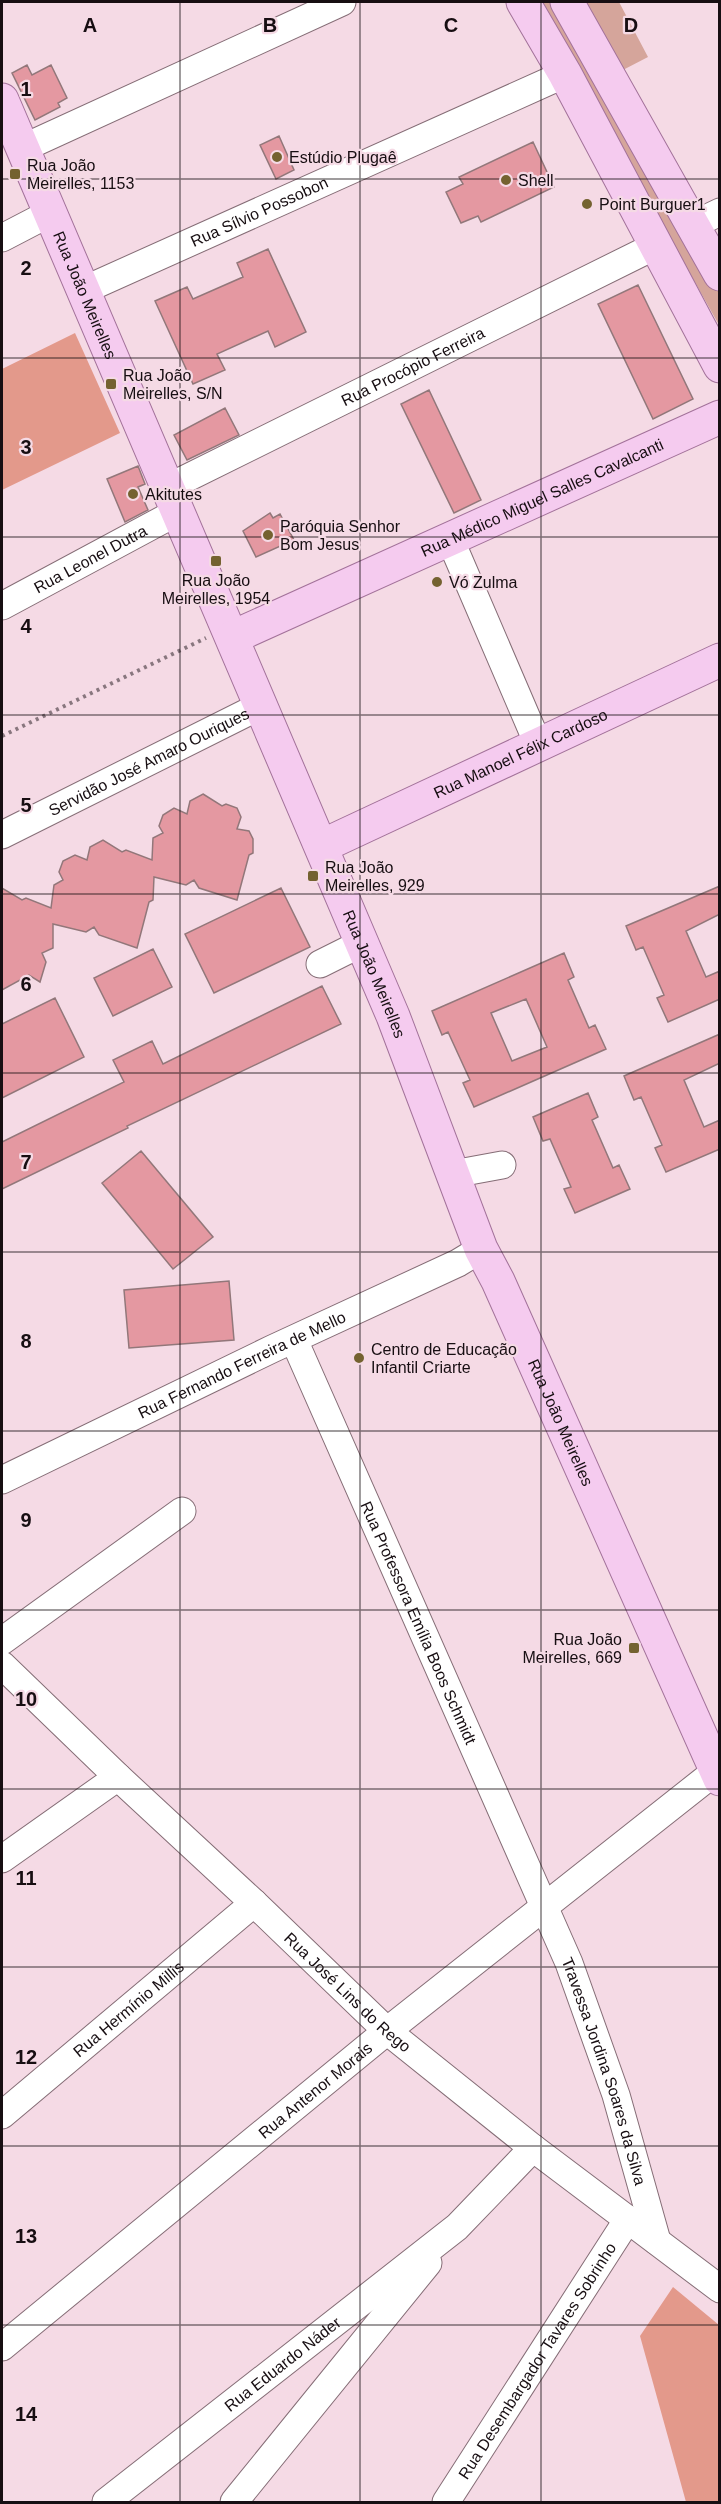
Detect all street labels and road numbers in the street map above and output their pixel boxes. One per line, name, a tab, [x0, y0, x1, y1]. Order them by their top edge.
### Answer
street label: Rua Sílvio Possobon	[188, 173, 330, 250]
street label: Rua João Meirelles	[51, 229, 120, 361]
street label: Rua Procópio Ferreira	[338, 324, 487, 409]
street label: Rua Médico Miguel Salles Cavalcanti	[418, 435, 666, 560]
street label: Rua Leonel Dutra	[31, 521, 150, 596]
street label: Servidão José Amaro Ouriques	[46, 705, 252, 819]
street label: Rua Manoel Félix Cardoso	[431, 705, 610, 801]
street label: Rua João Meirelles	[340, 907, 409, 1040]
street label: Rua Fernando Ferreira de Mello	[135, 1308, 348, 1421]
street label: Rua João Meirelles	[525, 1356, 597, 1488]
street label: Rua Professora Emília Boos Schmidt	[358, 1499, 480, 1747]
street label: Rua José Lins do Rego	[281, 1929, 414, 2055]
street label: Travessa Jordina Soares da Silva	[559, 1955, 649, 2187]
street label: Rua Hermínio Millis	[70, 1958, 187, 2060]
street label: Rua Antenor Morais	[255, 2039, 375, 2142]
street label: Rua Desembargador Tavares Sobrinho	[455, 2239, 619, 2482]
street label: Rua Eduardo Náder	[221, 2313, 344, 2414]

